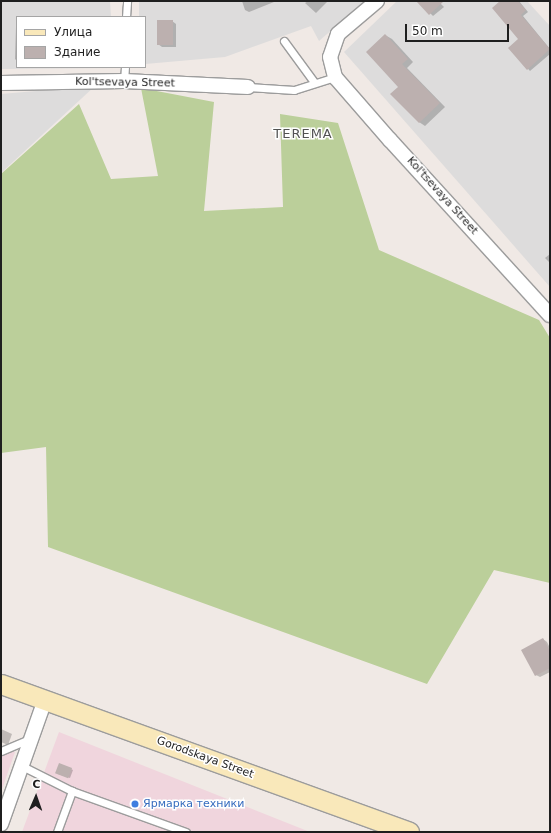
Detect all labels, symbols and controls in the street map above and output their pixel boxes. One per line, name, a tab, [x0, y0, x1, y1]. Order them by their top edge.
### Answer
legend	[16, 16, 146, 68]
scale bar	[407, 16, 511, 42]
text: 50 m	[412, 24, 443, 38]
text: Улица	[54, 25, 92, 39]
text: Здание	[54, 45, 100, 59]
street label: Kol'tsevaya Street	[75, 76, 175, 90]
district label: TEREMA	[273, 126, 333, 142]
street label: Kol'tsevaya Street	[404, 155, 480, 237]
street label: Gorodskaya Street	[155, 734, 255, 782]
north arrow	[16, 777, 56, 817]
text: С	[32, 778, 41, 791]
place label: Ярмарка техники	[143, 797, 244, 811]
marker: Ярмарка техники	[130, 799, 140, 809]

